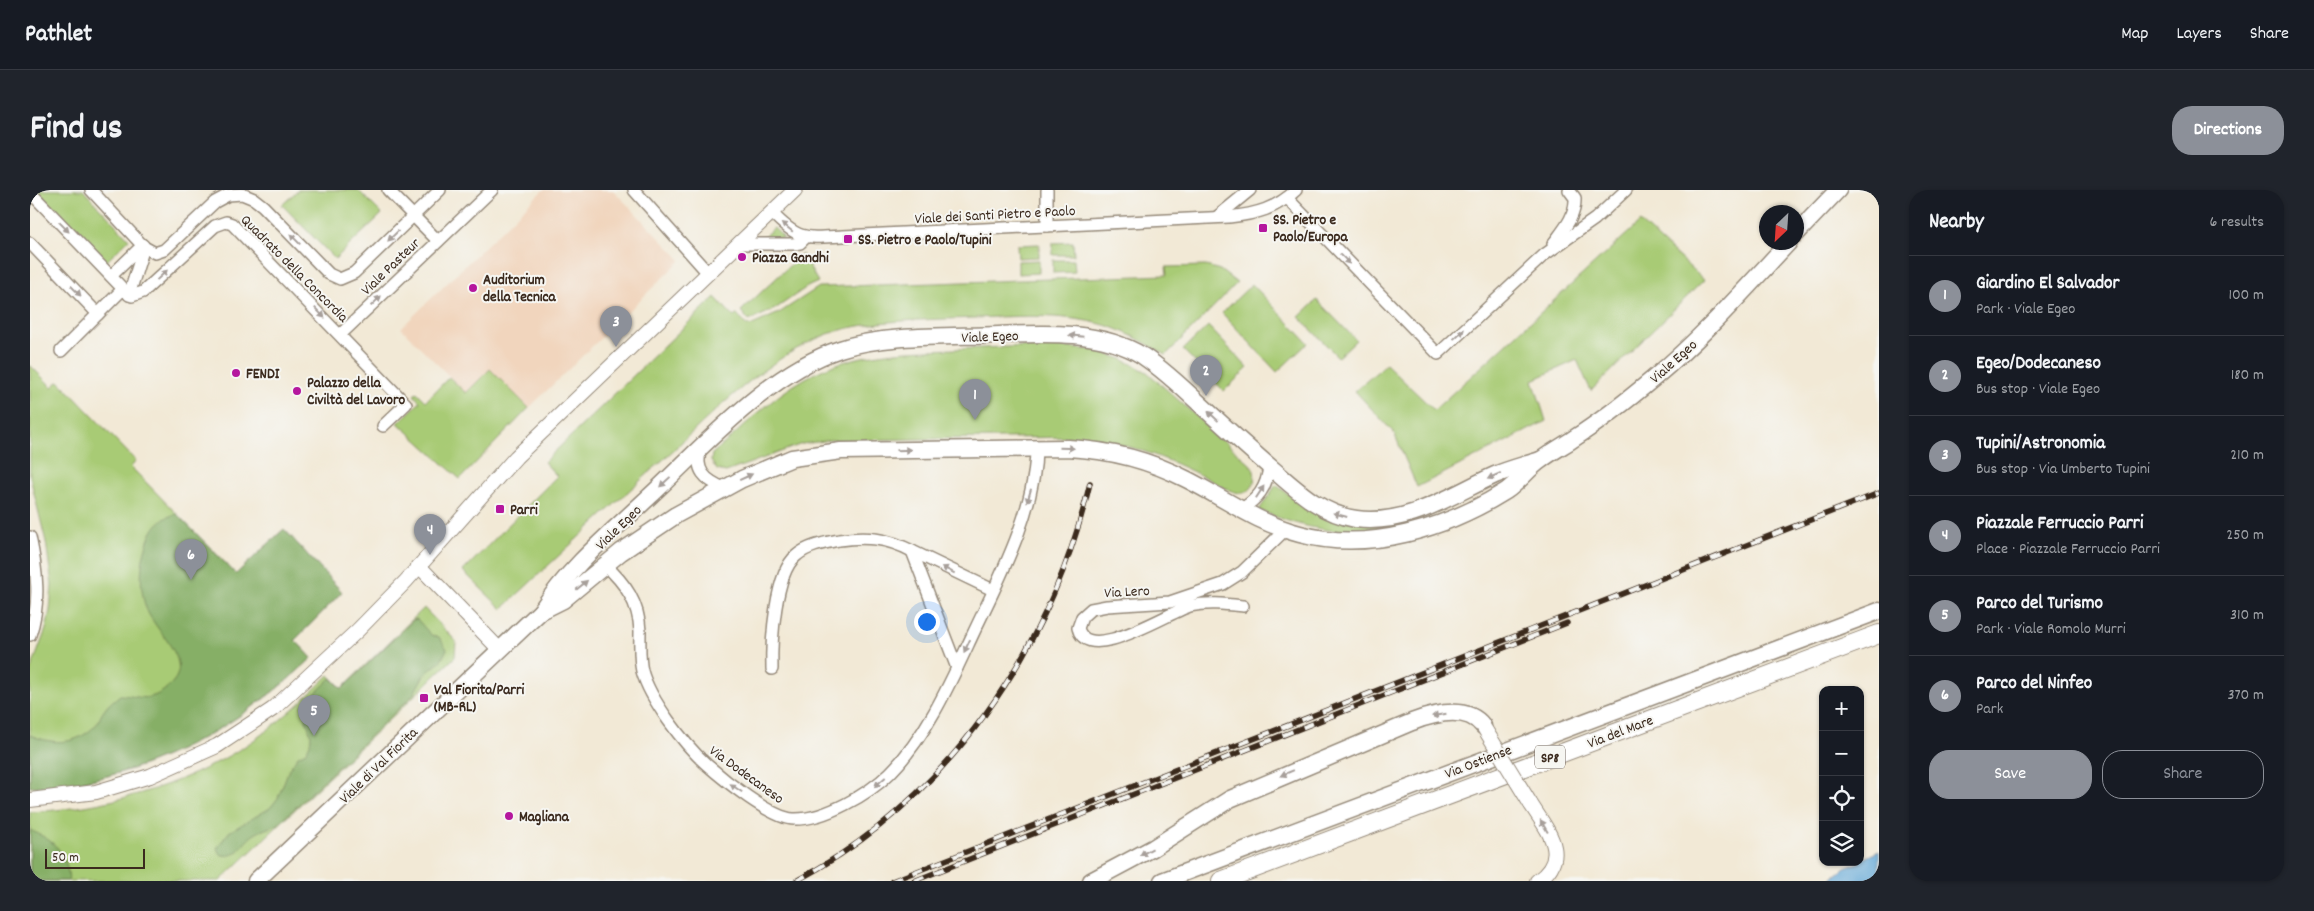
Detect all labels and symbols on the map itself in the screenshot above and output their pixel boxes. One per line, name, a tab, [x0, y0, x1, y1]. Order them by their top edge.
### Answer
street label: Viale dei Santi Pietro e Paolo	[914, 201, 1076, 231]
north arrow	[1759, 205, 1804, 250]
street label: Quadrato della Concordia	[235, 210, 353, 329]
place label: SS. Pietro e Paolo/Europa	[1273, 210, 1348, 249]
one-way arrow	[58, 221, 70, 233]
one-way arrow	[781, 222, 794, 233]
marker: SS. Pietro e Paolo/Europa	[1257, 222, 1269, 234]
one-way arrow	[387, 230, 399, 242]
place label: SS. Pietro e Paolo/Tupini	[858, 230, 992, 252]
one-way arrow	[289, 233, 301, 245]
street label: Viale Pasteur	[357, 233, 426, 301]
marker: SS. Pietro e Paolo/Tupini	[842, 233, 854, 245]
place label: Piazza Gandhi	[752, 248, 829, 270]
marker: Piazza Gandhi	[736, 251, 748, 263]
one-way arrow	[1339, 252, 1351, 264]
one-way arrow	[155, 269, 167, 281]
place label: Auditorium della Tecnica	[483, 270, 557, 309]
marker: Auditorium della Tecnica	[467, 282, 479, 294]
one-way arrow	[70, 284, 82, 296]
one-way arrow	[370, 295, 382, 307]
one-way arrow	[313, 306, 325, 318]
pin: 3	[600, 306, 632, 347]
street label: Viale Egeo	[961, 326, 1019, 350]
one-way arrow	[1453, 328, 1465, 340]
one-way arrow	[1068, 332, 1084, 340]
street label: Viale Egeo	[1646, 335, 1703, 390]
pin: 2	[1190, 355, 1222, 396]
place label: FENDI	[246, 364, 280, 386]
marker: FENDI	[230, 367, 242, 379]
place label: Palazzo della Civiltà del Lavoro	[307, 373, 405, 412]
pin: 1	[959, 379, 991, 420]
marker: Palazzo della Civiltà del Lavoro	[291, 385, 303, 397]
one-way arrow	[1207, 410, 1219, 422]
one-way arrow	[1059, 444, 1075, 452]
one-way arrow	[897, 446, 913, 454]
one-way arrow	[739, 472, 753, 480]
one-way arrow	[1487, 473, 1501, 481]
one-way arrow	[659, 476, 671, 488]
one-way arrow	[1256, 485, 1265, 499]
one-way arrow	[1025, 489, 1033, 504]
place label: Parri	[510, 500, 538, 522]
street label: Viale Egeo	[591, 500, 648, 556]
marker: Parri	[494, 503, 506, 515]
one-way arrow	[1333, 510, 1348, 518]
pin: 4	[414, 514, 446, 555]
pin: 6	[175, 539, 207, 580]
one-way arrow	[941, 566, 956, 574]
one-way arrow	[575, 579, 588, 590]
street label: Via Lero	[1104, 581, 1151, 605]
your location	[914, 609, 940, 635]
one-way arrow	[963, 639, 971, 653]
place label: Val Fiorita/Parri (MB-RL)	[434, 680, 524, 719]
marker: Val Fiorita/Parri (MB-RL)	[418, 692, 430, 704]
pin: 5	[298, 695, 330, 736]
street label: Via del Mare	[1585, 710, 1657, 756]
one-way arrow	[1430, 712, 1446, 720]
street label: Viale di Val Fiorita	[335, 722, 424, 810]
street label: Via Ostiense	[1442, 740, 1516, 786]
street label: Via Dodecaneso	[704, 741, 788, 811]
road number: SP8	[1535, 746, 1565, 768]
one-way arrow	[1279, 769, 1294, 777]
one-way arrow	[875, 776, 887, 788]
one-way arrow	[729, 783, 743, 793]
place label: Magliana	[519, 807, 570, 829]
marker: Magliana	[503, 810, 515, 822]
one-way arrow	[1540, 819, 1549, 832]
scale bar	[45, 846, 145, 869]
one-way arrow	[1138, 848, 1153, 856]

